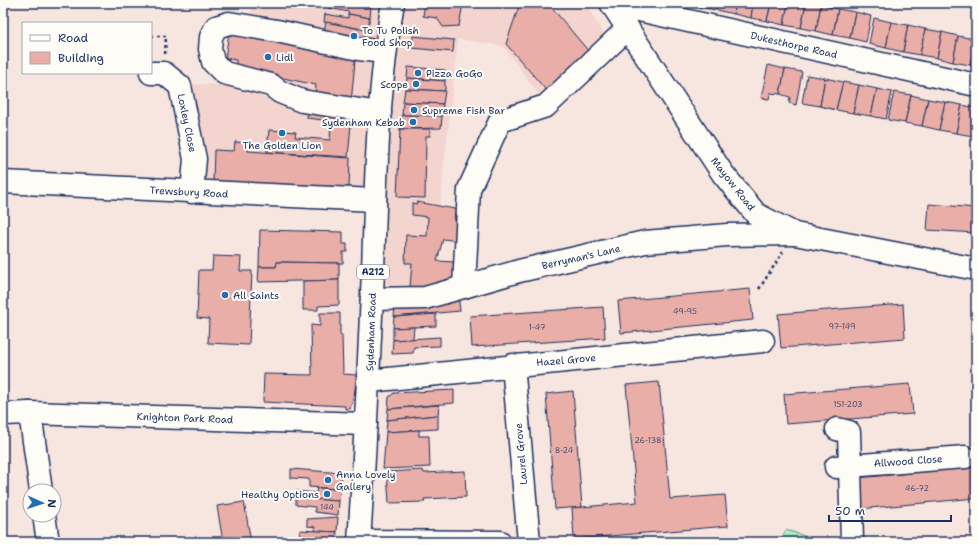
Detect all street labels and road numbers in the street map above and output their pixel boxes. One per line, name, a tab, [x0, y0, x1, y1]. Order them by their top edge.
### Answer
street label: Dukesthorpe Road	[749, 29, 839, 61]
street label: Loxley Close	[174, 92, 200, 154]
street label: Mayow Road	[708, 155, 758, 214]
street label: Trewsbury Road	[149, 183, 229, 201]
street label: Berryman's Lane	[541, 242, 622, 272]
road number: A212	[357, 265, 389, 279]
street label: Sydenham Road	[363, 292, 379, 371]
street label: Hazel Grove	[536, 351, 597, 369]
street label: Knighton Park Road	[136, 410, 234, 426]
street label: Laurel Grove	[512, 422, 530, 485]
street label: Allwood Close	[873, 452, 943, 470]

